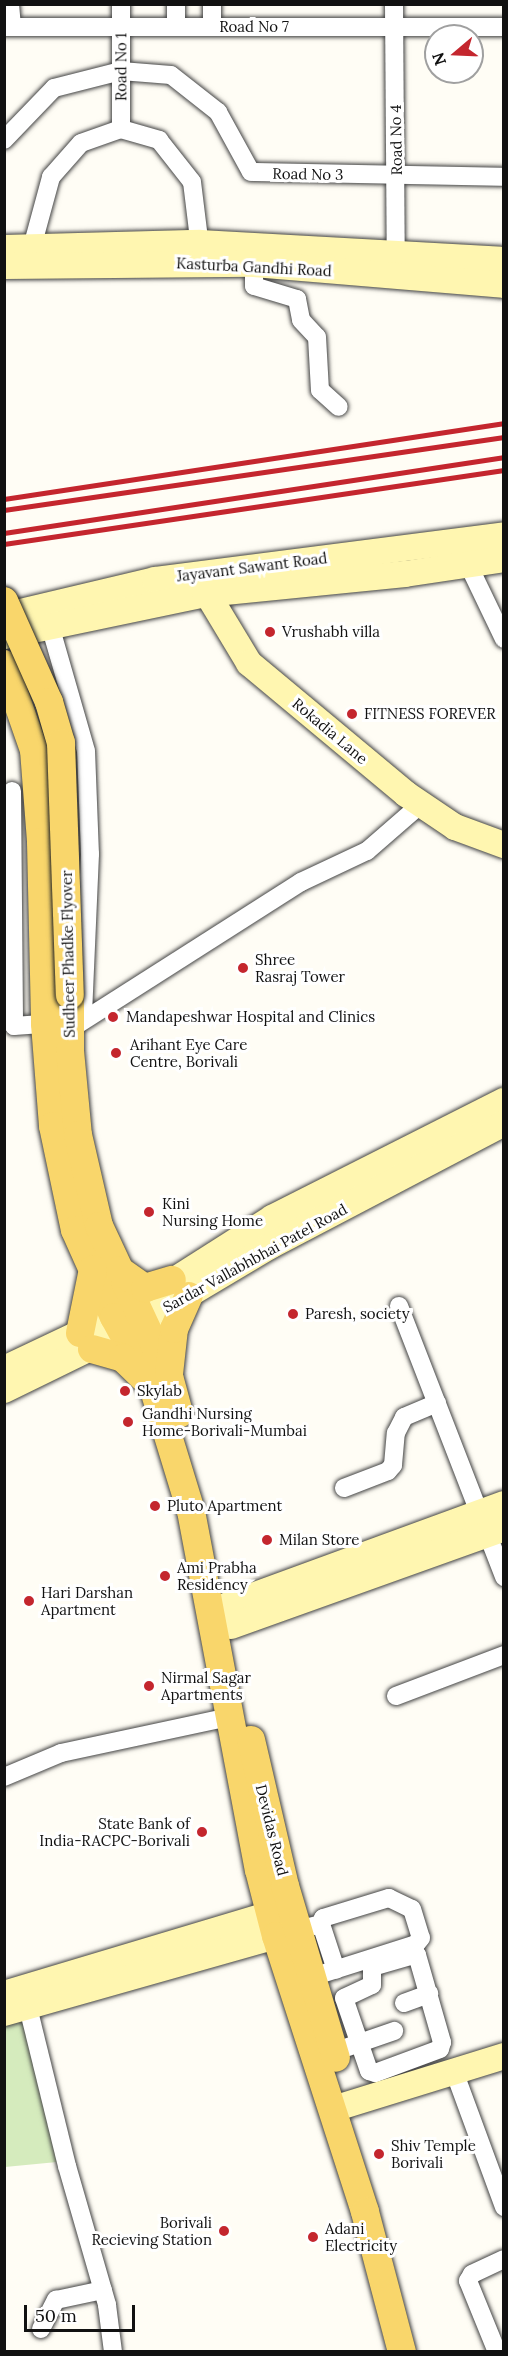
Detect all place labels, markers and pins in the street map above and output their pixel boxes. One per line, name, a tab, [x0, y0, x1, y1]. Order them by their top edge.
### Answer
place label: Vrushabh villa	[282, 623, 380, 641]
marker: Vrushabh villa	[263, 625, 277, 639]
place label: FITNESS FOREVER	[364, 705, 496, 723]
marker: FITNESS FOREVER	[345, 707, 359, 721]
place label: Shree Rasraj Tower	[255, 950, 345, 985]
marker: Shree Rasraj Tower	[236, 961, 250, 975]
marker: Mandapeshwar Hospital and Clinics	[104, 1008, 122, 1026]
place label: Mandapeshwar Hospital and Clinics	[126, 1008, 375, 1026]
place label: Arihant Eye Care Centre, Borivali	[130, 1035, 247, 1070]
marker: Arihant Eye Care Centre, Borivali	[107, 1044, 125, 1062]
place label: Kini Nursing Home	[162, 1194, 263, 1229]
marker: Kini Nursing Home	[140, 1203, 158, 1221]
place label: Paresh, society	[305, 1305, 410, 1323]
marker: Paresh, society	[286, 1307, 300, 1321]
place label: Skylab	[137, 1382, 182, 1400]
marker: Skylab	[118, 1384, 132, 1398]
place label: Gandhi Nursing Home-Borivali-Mumbai	[142, 1404, 307, 1439]
marker: Gandhi Nursing Home-Borivali-Mumbai	[119, 1413, 137, 1431]
place label: Pluto Apartment	[167, 1497, 282, 1515]
marker: Pluto Apartment	[148, 1499, 162, 1513]
place label: Milan Store	[279, 1531, 359, 1549]
marker: Milan Store	[260, 1533, 274, 1547]
place label: Ami Prabha Residency	[177, 1558, 257, 1593]
marker: Ami Prabha Residency	[158, 1569, 172, 1583]
place label: Hari Darshan Apartment	[41, 1583, 133, 1618]
marker: Hari Darshan Apartment	[22, 1594, 36, 1608]
place label: Nirmal Sagar Apartments	[161, 1668, 251, 1703]
marker: Nirmal Sagar Apartments	[142, 1679, 156, 1693]
place label: State Bank of India-RACPC-Borivali	[39, 1814, 190, 1849]
marker: State Bank of India-RACPC-Borivali	[195, 1825, 209, 1839]
place label: Shiv Temple Borivali	[391, 2136, 476, 2171]
marker: Shiv Temple Borivali	[372, 2147, 386, 2161]
place label: Borivali Recieving Station	[91, 2213, 212, 2248]
place label: Adani Electricity	[325, 2219, 397, 2254]
marker: Borivali Recieving Station	[217, 2224, 231, 2238]
marker: Adani Electricity	[306, 2230, 320, 2244]

